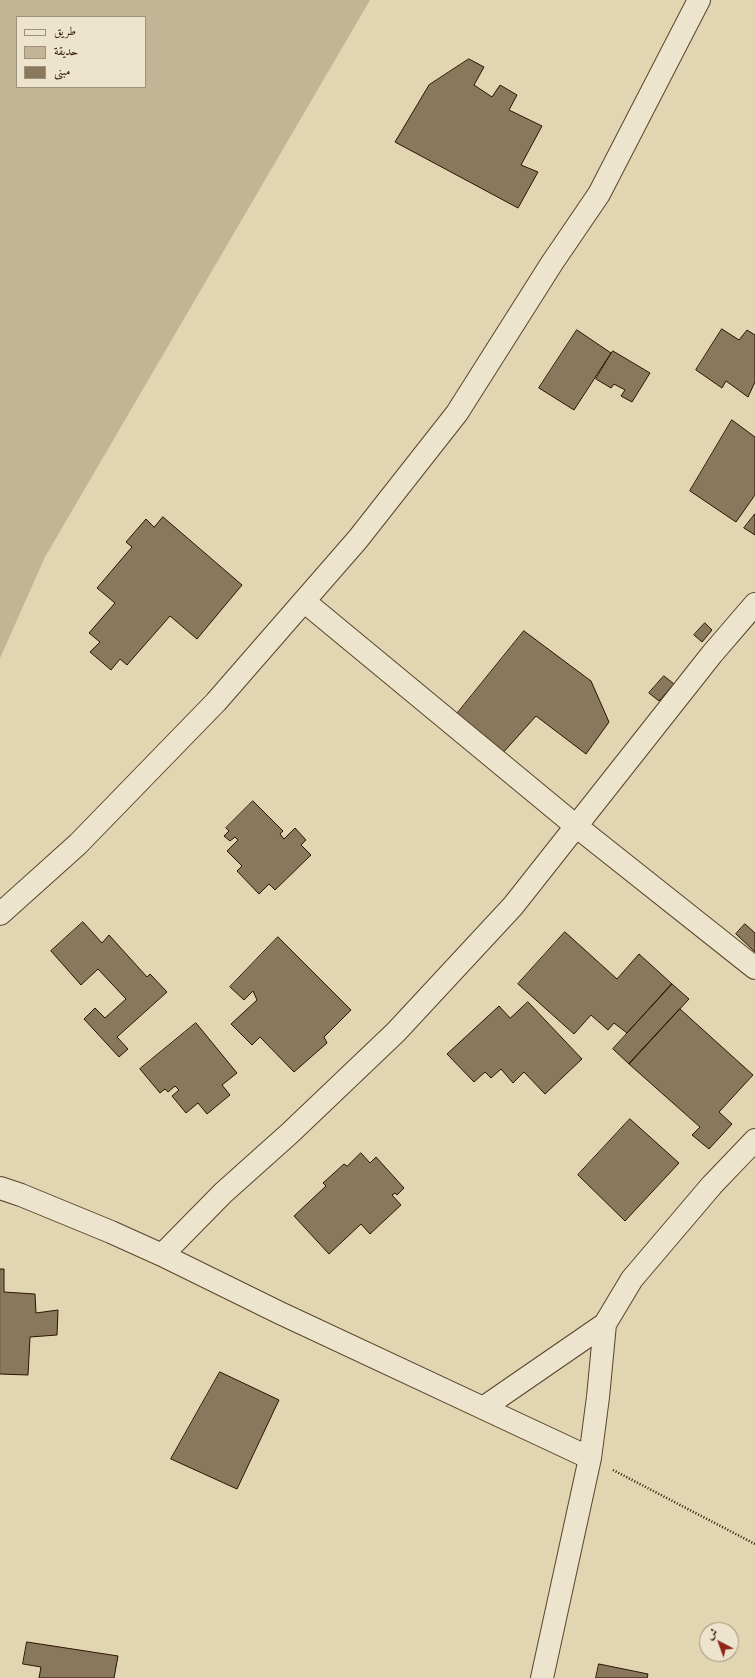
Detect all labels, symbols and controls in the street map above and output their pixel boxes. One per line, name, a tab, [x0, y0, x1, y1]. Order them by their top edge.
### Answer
legend	[16, 16, 146, 88]
text: طريق	[54, 23, 76, 38]
text: حديقة	[54, 43, 78, 58]
text: مبنى	[54, 63, 70, 78]
north arrow	[699, 1622, 739, 1662]
text: ش	[703, 1625, 720, 1643]

